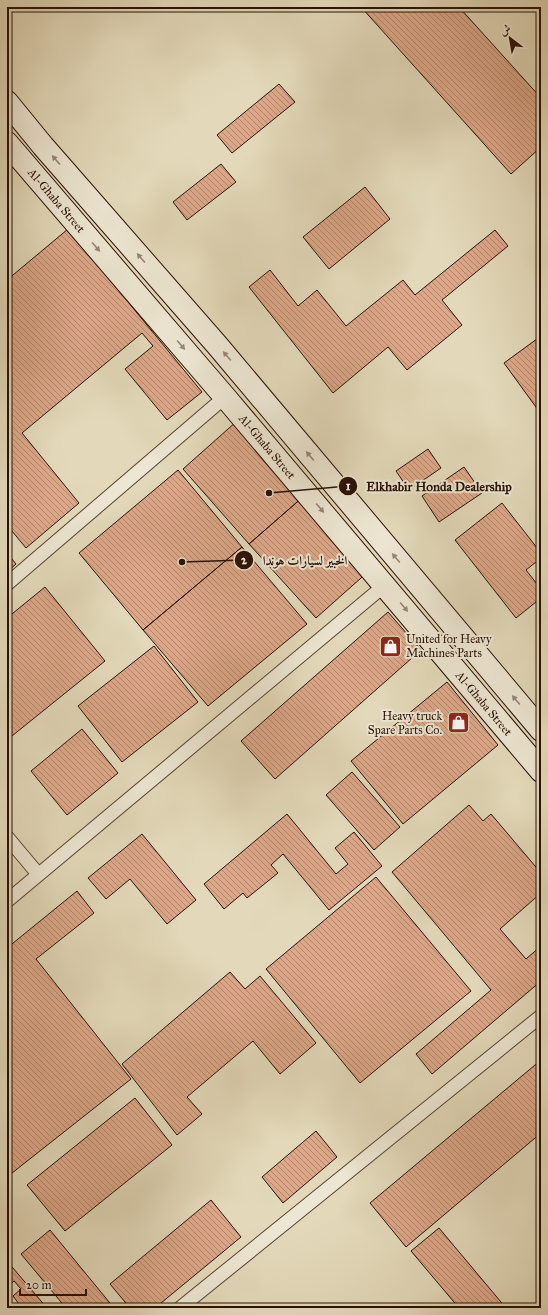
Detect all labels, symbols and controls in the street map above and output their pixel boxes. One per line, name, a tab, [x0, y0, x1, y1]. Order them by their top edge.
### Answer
north arrow	[490, 18, 530, 58]
text: ش	[497, 21, 513, 38]
one-way arrow	[52, 156, 61, 165]
street label: Al-Ghaba Street	[24, 165, 88, 236]
one-way arrow	[92, 241, 101, 252]
one-way arrow	[137, 253, 146, 264]
one-way arrow	[176, 341, 185, 350]
one-way arrow	[222, 351, 231, 362]
street label: Al-Ghaba Street	[235, 411, 299, 483]
one-way arrow	[306, 451, 315, 461]
callout: Elkhabir Honda Dealership	[338, 473, 520, 498]
text: 1	[346, 479, 351, 493]
text: Elkhabir Honda Dealership	[366, 479, 512, 495]
one-way arrow	[315, 503, 324, 514]
callout: الخبير لسيارات هوندا	[234, 548, 355, 573]
one-way arrow	[392, 552, 401, 563]
text: 2	[241, 553, 248, 567]
text: الخبير لسيارات هوندا	[263, 553, 347, 569]
one-way arrow	[399, 602, 408, 613]
place label: United for Heavy Machines Parts	[406, 632, 492, 660]
shop icon: United for Heavy Machines Parts	[377, 633, 403, 659]
street label: Al-Ghaba Street	[452, 668, 516, 739]
one-way arrow	[511, 695, 520, 705]
place label: Heavy truck Spare Parts Co.	[368, 709, 442, 737]
shop icon: Heavy truck Spare Parts Co.	[445, 710, 471, 736]
scale bar	[20, 1271, 86, 1297]
text: 20 m	[26, 1278, 52, 1292]

